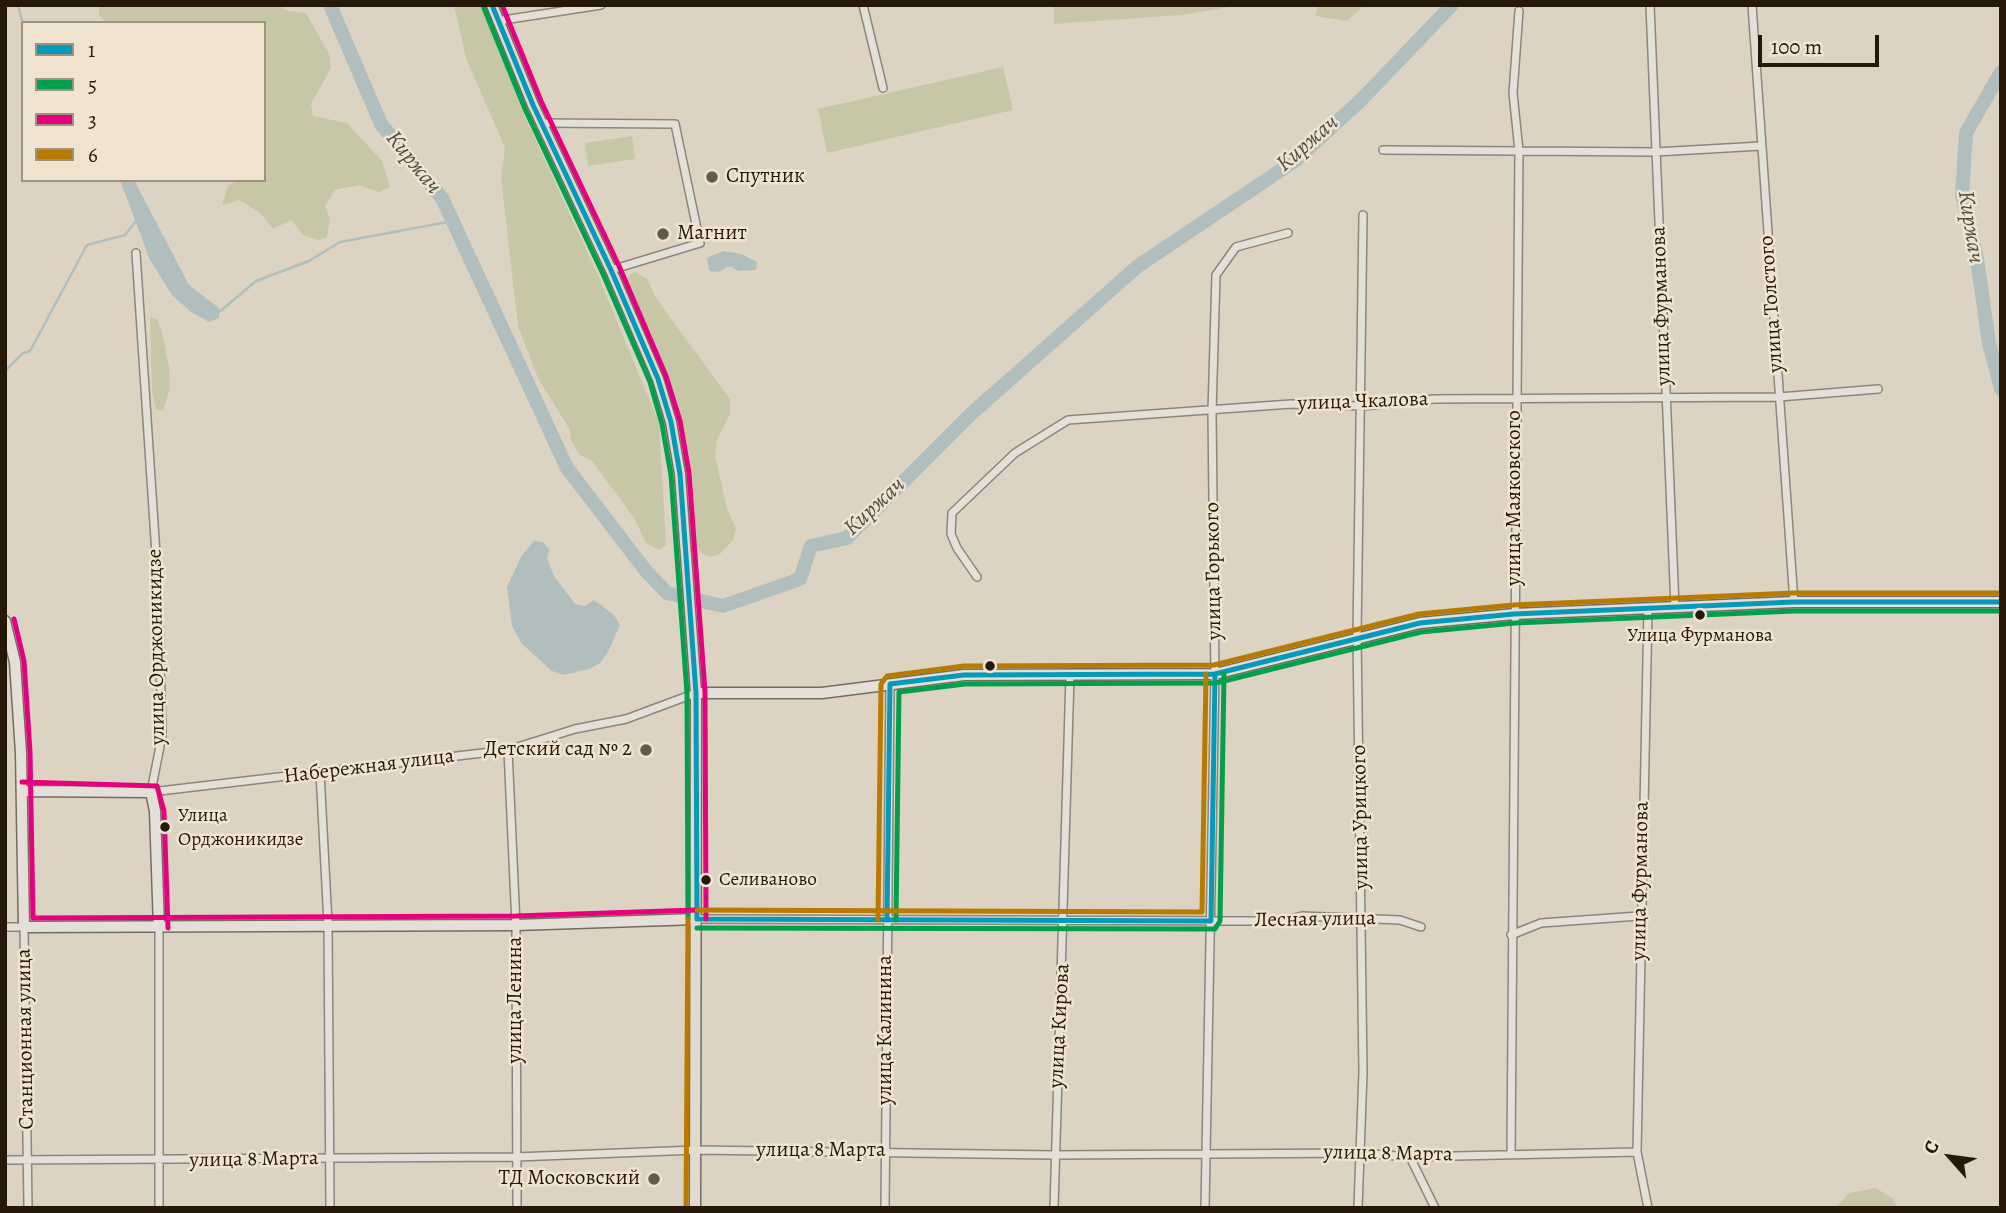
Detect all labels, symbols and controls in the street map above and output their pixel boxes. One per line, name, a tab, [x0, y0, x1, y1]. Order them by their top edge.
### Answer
legend	[21, 21, 266, 182]
scale bar	[1761, 21, 1882, 65]
text: 100 m	[1771, 33, 1822, 61]
text: 1	[88, 36, 95, 64]
text: 5	[88, 71, 97, 99]
text: 3	[88, 106, 97, 134]
water label: Киржач	[1271, 110, 1345, 178]
water label: Киржач	[379, 126, 447, 200]
text: 6	[88, 141, 98, 169]
place label: Спутник	[726, 164, 805, 190]
marker: Спутник	[704, 169, 720, 185]
water label: Киржач	[1951, 189, 1989, 265]
place label: Магнит	[677, 221, 747, 247]
marker: Магнит	[655, 226, 671, 242]
street label: улица Фурманова	[1647, 226, 1677, 386]
street label: улица Толстого	[1755, 235, 1789, 373]
street label: улица Чкалова	[1297, 387, 1429, 417]
street label: улица Маяковского	[1502, 410, 1528, 586]
water label: Киржач	[839, 472, 911, 542]
street label: улица Горького	[1200, 502, 1228, 640]
street label: улица Орджоникидзе	[143, 549, 171, 745]
marker: Улица Фурманова	[1693, 608, 1707, 622]
place label: Улица Фурманова	[1627, 625, 1773, 647]
unlabelled marker	[983, 659, 997, 673]
place label: Детский сад № 2	[484, 737, 632, 763]
marker: Детский сад № 2	[638, 742, 654, 758]
street label: Набережная улица	[282, 744, 456, 790]
street label: улица Урицкого	[1347, 744, 1375, 890]
street label: улица Фурманова	[1627, 801, 1655, 961]
place label: Улица Орджоникидзе	[178, 805, 303, 849]
marker: Улица Орджоникидзе	[158, 820, 172, 834]
place label: Селиваново	[719, 869, 817, 891]
marker: Селиваново	[699, 873, 713, 887]
street label: Лесная улица	[1254, 906, 1376, 934]
street label: улица Ленина	[503, 936, 529, 1064]
street label: Станционная улица	[12, 948, 40, 1130]
street label: улица Калинина	[873, 955, 899, 1105]
street label: улица Кирова	[1044, 963, 1076, 1089]
north arrow	[1915, 1122, 1985, 1192]
text: С	[1917, 1136, 1946, 1158]
street label: улица 8 Марта	[756, 1138, 886, 1164]
street label: улица 8 Марта	[1323, 1140, 1453, 1168]
street label: улица 8 Марта	[189, 1146, 319, 1174]
place label: ТД Московский	[499, 1166, 640, 1192]
marker: ТД Московский	[646, 1171, 662, 1187]

